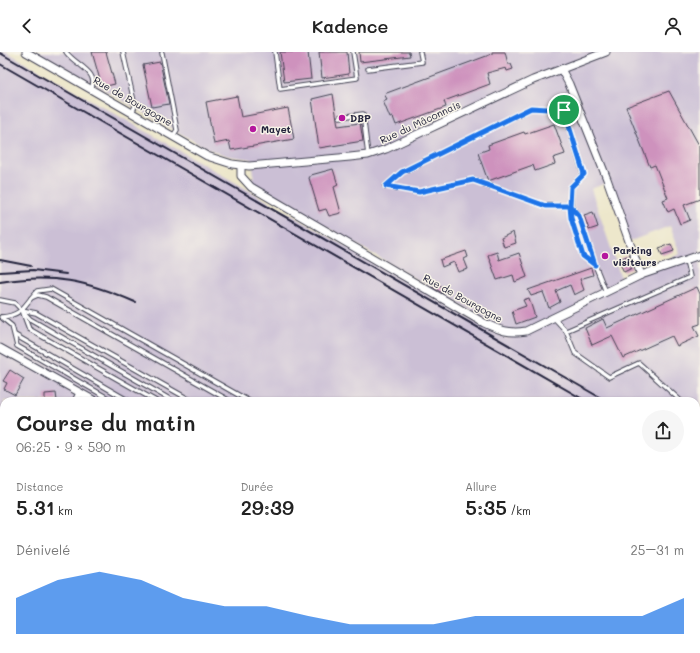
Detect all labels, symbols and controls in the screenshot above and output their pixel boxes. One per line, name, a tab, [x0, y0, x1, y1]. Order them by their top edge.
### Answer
text: Kadence	[312, 14, 388, 38]
icon: back	[16, 15, 38, 37]
icon: person	[662, 15, 684, 37]
street label: Rue de Bourgogne	[91, 73, 175, 129]
pin	[547, 93, 581, 127]
street label: Rue du Mâconnais	[377, 97, 463, 147]
icon: arrive	[553, 99, 575, 121]
place label: DBP	[350, 111, 371, 125]
marker: DBP	[337, 113, 347, 123]
place label: Mayet	[261, 122, 292, 136]
marker: Mayet	[248, 124, 258, 134]
place label: Parking visiteurs	[613, 243, 657, 269]
marker: Parking visiteurs	[600, 251, 610, 261]
street label: Rue de Bourgogne	[421, 270, 505, 326]
text: Course du matin	[16, 408, 195, 437]
button: share	[642, 410, 684, 452]
text: 06:25 · 9 × 590 m	[16, 438, 126, 455]
text: Distance	[16, 479, 63, 494]
text: Durée	[241, 479, 273, 494]
text: Allure	[465, 479, 497, 494]
text: 5.31	[16, 494, 55, 520]
text: 29:39	[241, 494, 294, 520]
text: 5:35	[465, 494, 507, 520]
text: km	[55, 503, 73, 518]
text: /km	[507, 503, 531, 518]
text: Dénivelé	[16, 541, 70, 558]
text: 25–31 m	[631, 541, 684, 558]

